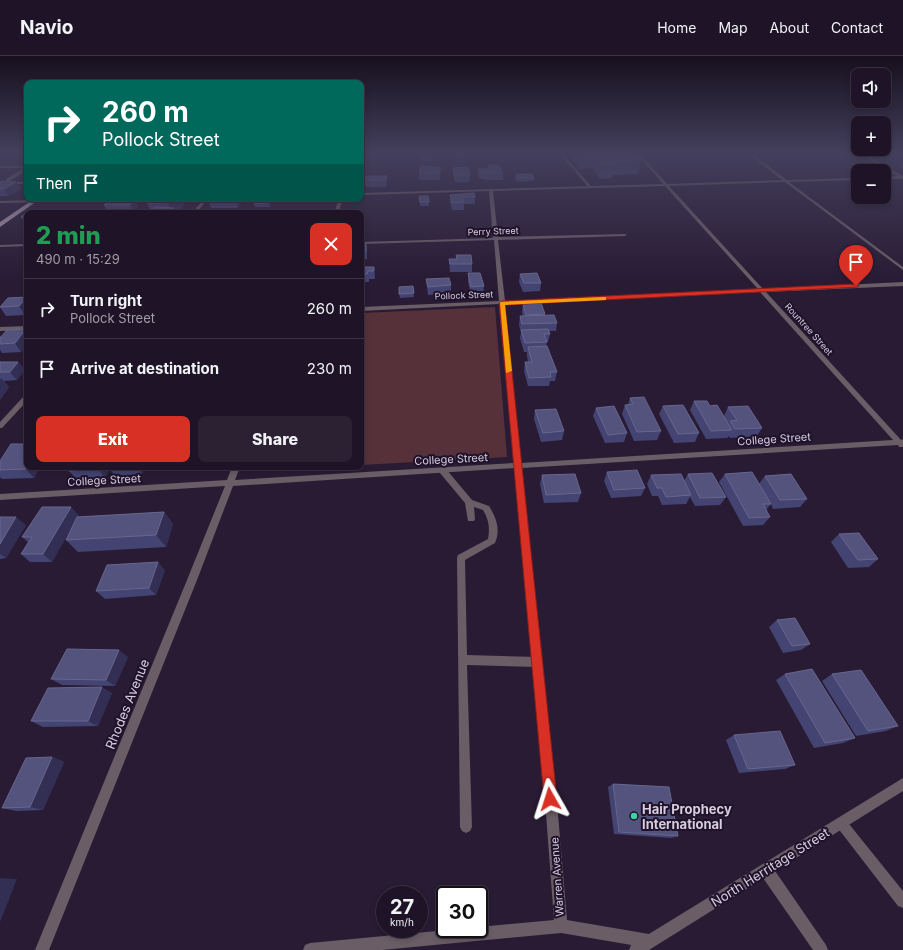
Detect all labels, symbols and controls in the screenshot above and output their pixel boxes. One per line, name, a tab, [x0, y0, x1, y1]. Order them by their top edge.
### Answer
text: Navio	[20, 16, 73, 39]
text: Home	[657, 19, 696, 36]
text: Map	[718, 19, 748, 36]
text: About	[770, 19, 809, 36]
text: Contact	[831, 19, 883, 36]
map controls	[851, 68, 891, 204]
button: sound	[851, 68, 891, 108]
text: 260 m	[102, 95, 189, 129]
icon: right	[36, 96, 88, 148]
button: +	[851, 116, 891, 156]
text: Pollock Street	[102, 129, 220, 150]
button: −	[851, 164, 891, 204]
icon: arrive	[80, 172, 102, 194]
text: Then	[36, 174, 72, 193]
text: 2 min	[36, 221, 101, 250]
button: close	[310, 223, 352, 265]
street label: Perry Street	[467, 225, 519, 237]
pin	[839, 245, 873, 286]
text: 490 m · 15:29	[36, 251, 120, 267]
icon: arrive	[845, 251, 867, 273]
street label: Pollock Street	[434, 288, 494, 302]
text: Turn right	[70, 291, 142, 310]
icon: right	[36, 298, 58, 320]
text: 260 m	[307, 299, 352, 318]
street label: Rountree Street	[783, 301, 835, 357]
text: Pollock Street	[70, 310, 155, 326]
icon: arrive	[36, 358, 58, 380]
text: Arrive at destination	[70, 359, 219, 378]
text: 230 m	[307, 359, 352, 378]
button: Exit	[36, 416, 190, 462]
button: Share	[198, 416, 352, 462]
street label: College Street	[737, 429, 812, 449]
street label: College Street	[414, 450, 489, 468]
street label: College Street	[67, 471, 142, 489]
street label: Rhodes Avenue	[102, 657, 152, 751]
position arrow	[529, 778, 571, 820]
place label: Hair Prophecy International	[642, 801, 732, 832]
marker: Hair Prophecy International	[629, 811, 639, 821]
street label: North Herritage Street	[708, 824, 832, 910]
street label: Warren Avenue	[547, 837, 567, 917]
speed limit sign: 30	[436, 886, 488, 938]
text: 27	[390, 895, 414, 919]
text: km/h	[390, 916, 414, 928]

